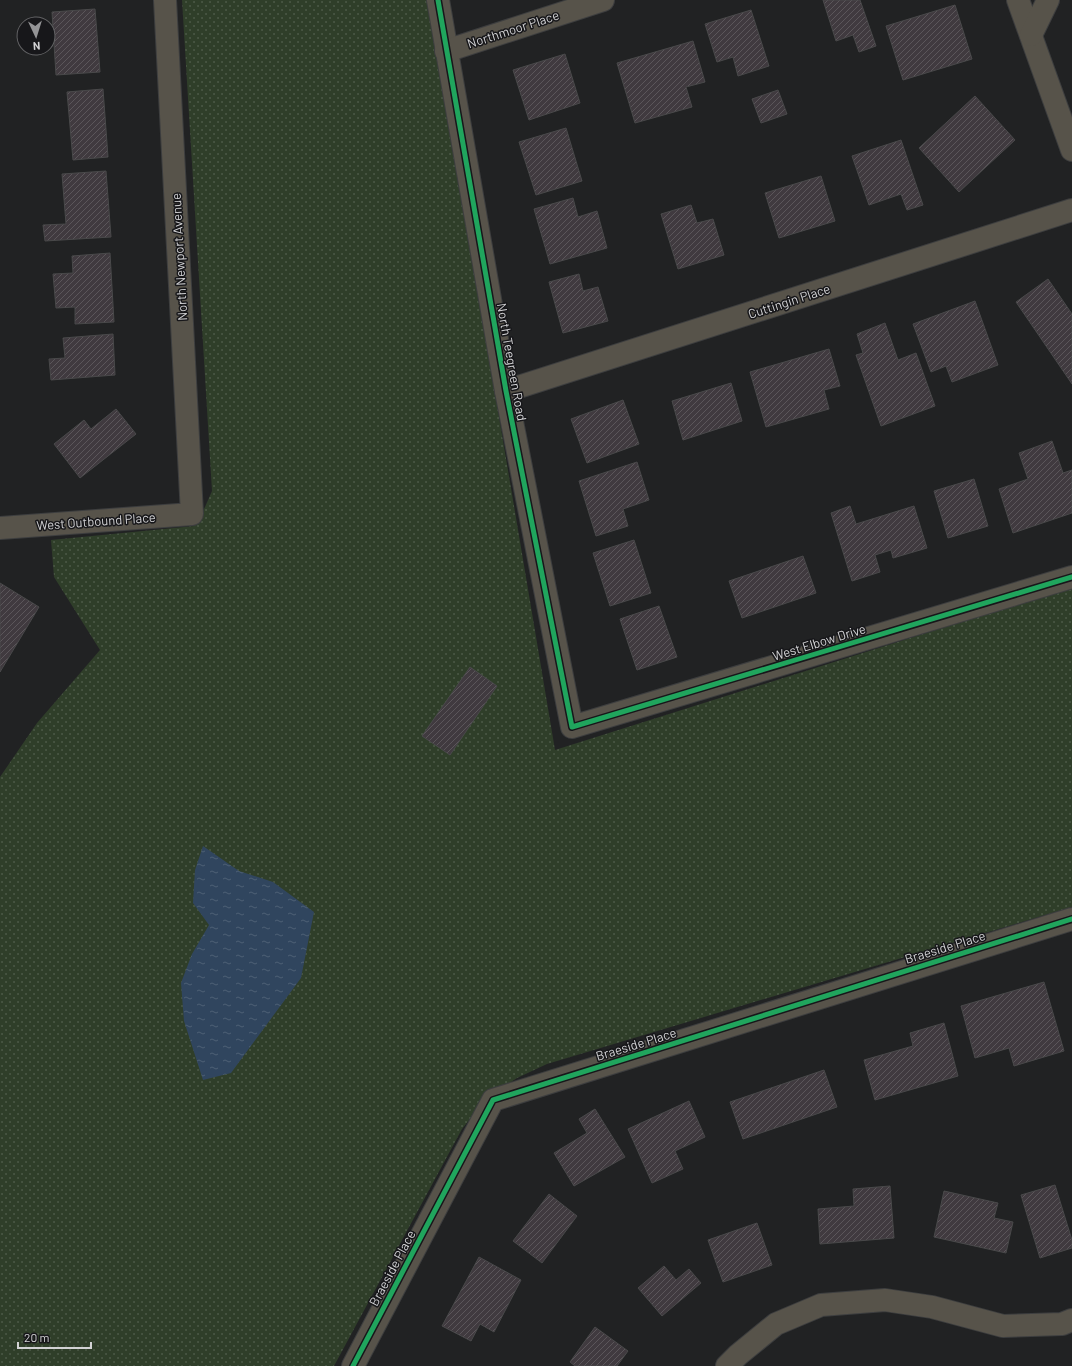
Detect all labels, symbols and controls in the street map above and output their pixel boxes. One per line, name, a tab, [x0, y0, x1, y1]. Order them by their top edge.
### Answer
street label: Northmoor Place	[465, 7, 561, 51]
north arrow	[16, 16, 56, 56]
text: N	[33, 40, 41, 53]
street label: North Newport Avenue	[168, 193, 190, 321]
street label: Cuttingin Place	[746, 280, 832, 322]
street label: North Teegreen Road	[494, 302, 530, 422]
street label: West Outbound Place	[36, 509, 156, 533]
street label: West Elbow Drive	[770, 620, 868, 664]
street label: Braeside Place	[903, 927, 987, 967]
street label: Braeside Place	[594, 1024, 678, 1064]
street label: Braeside Place	[365, 1227, 419, 1309]
scale bar	[18, 1324, 91, 1350]
text: 20 m	[24, 1330, 50, 1344]

